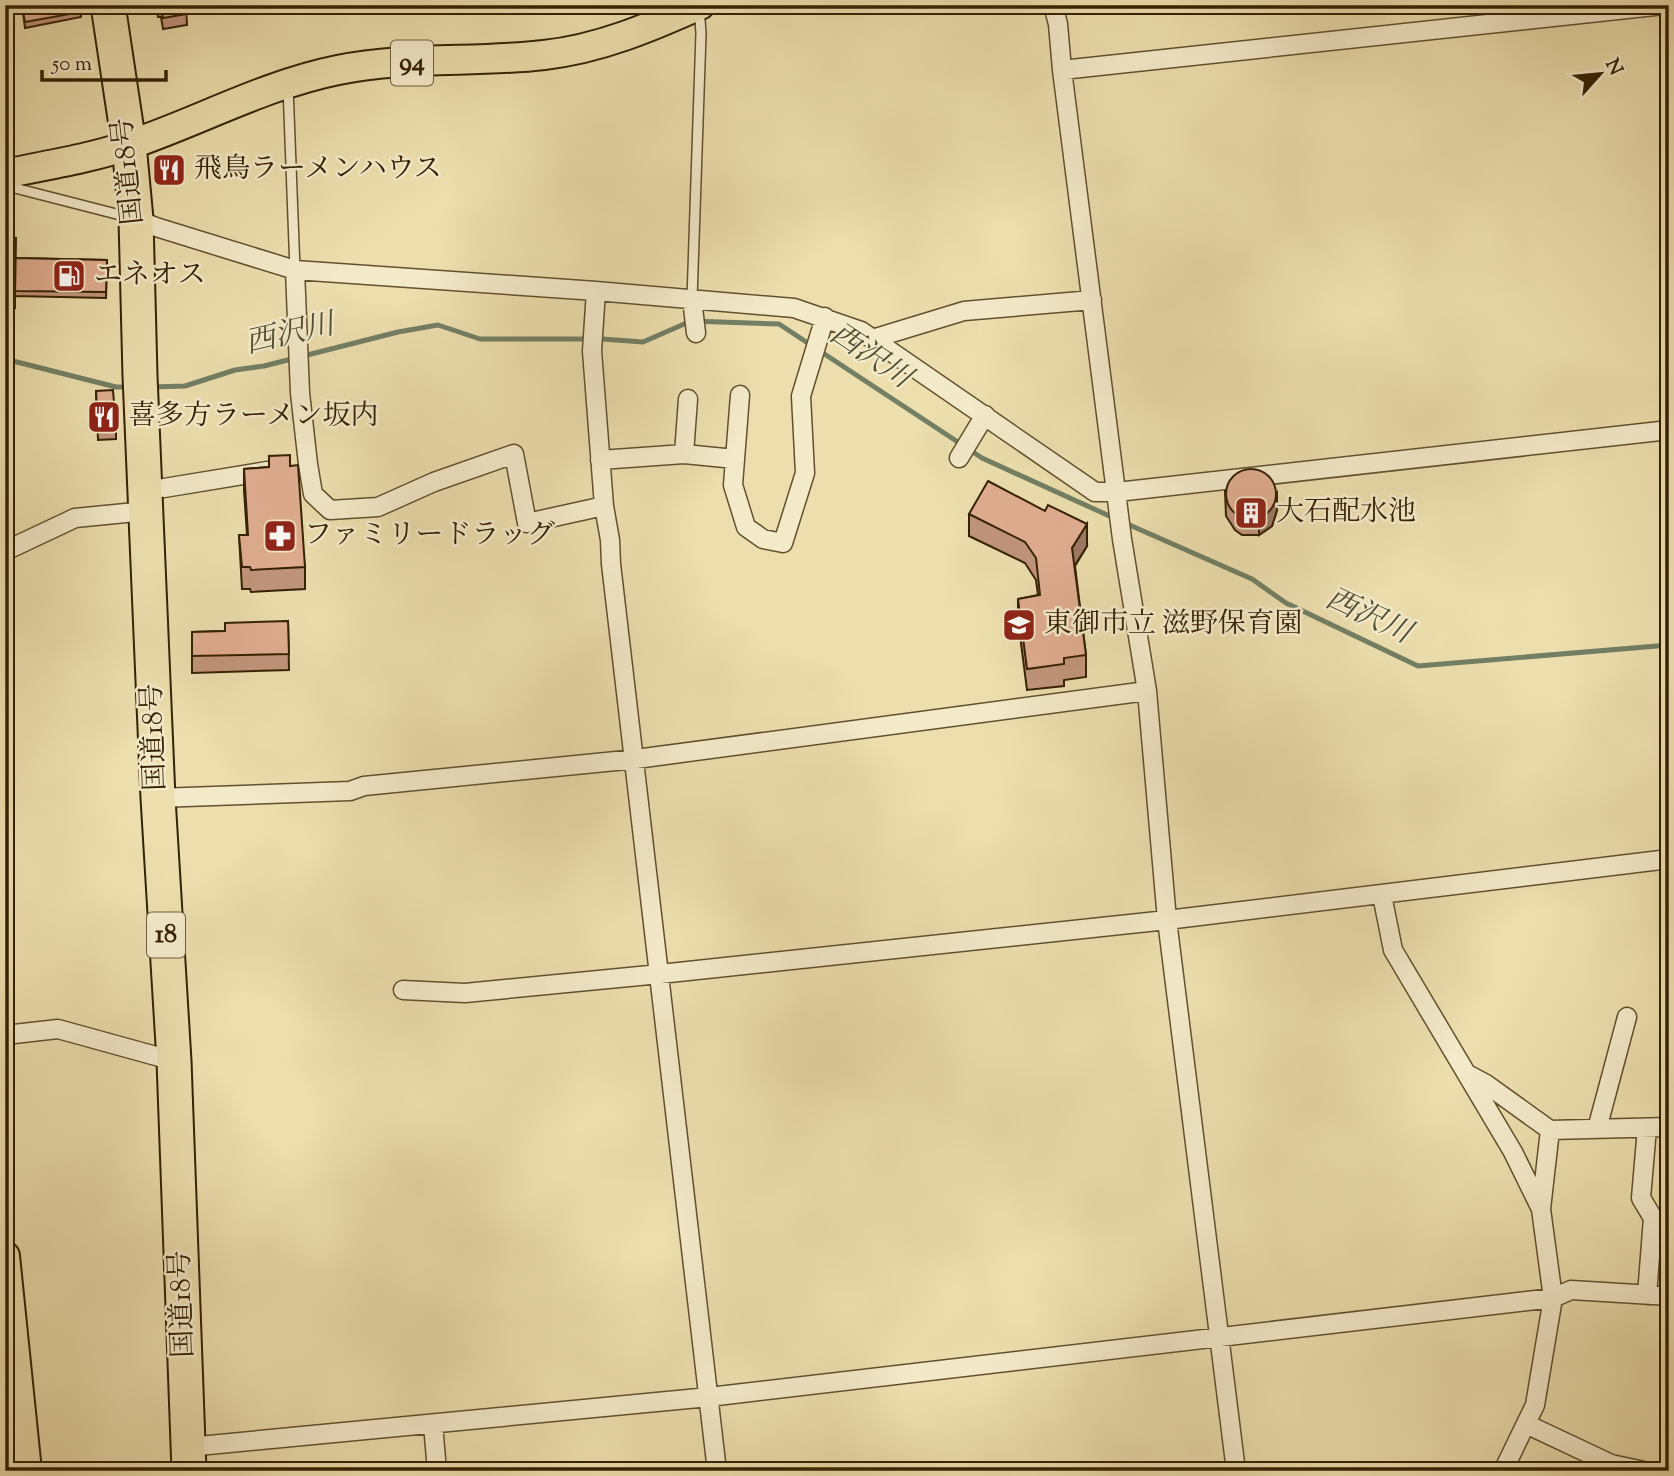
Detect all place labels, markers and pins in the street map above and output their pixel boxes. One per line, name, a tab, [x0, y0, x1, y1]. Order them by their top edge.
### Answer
place label: 飛鳥ラーメンハウス	[194, 150, 442, 190]
restaurant icon: 飛鳥ラーメンハウス	[150, 151, 188, 189]
place label: エネオス	[94, 256, 206, 296]
fuel station icon: エネオス	[50, 257, 88, 295]
place label: 喜多方ラーメン坂内	[128, 397, 379, 437]
restaurant icon: 喜多方ラーメン坂内	[85, 398, 123, 436]
place label: 大石配水池	[1276, 493, 1416, 533]
building icon: 大石配水池	[1232, 494, 1270, 532]
place label: ファミリードラッグ	[304, 516, 555, 556]
pharmacy icon: ファミリードラッグ	[261, 517, 299, 555]
place label: 東御市立 滋野保育園	[1044, 605, 1302, 645]
school or university icon: 東御市立 滋野保育園	[1000, 606, 1038, 644]

